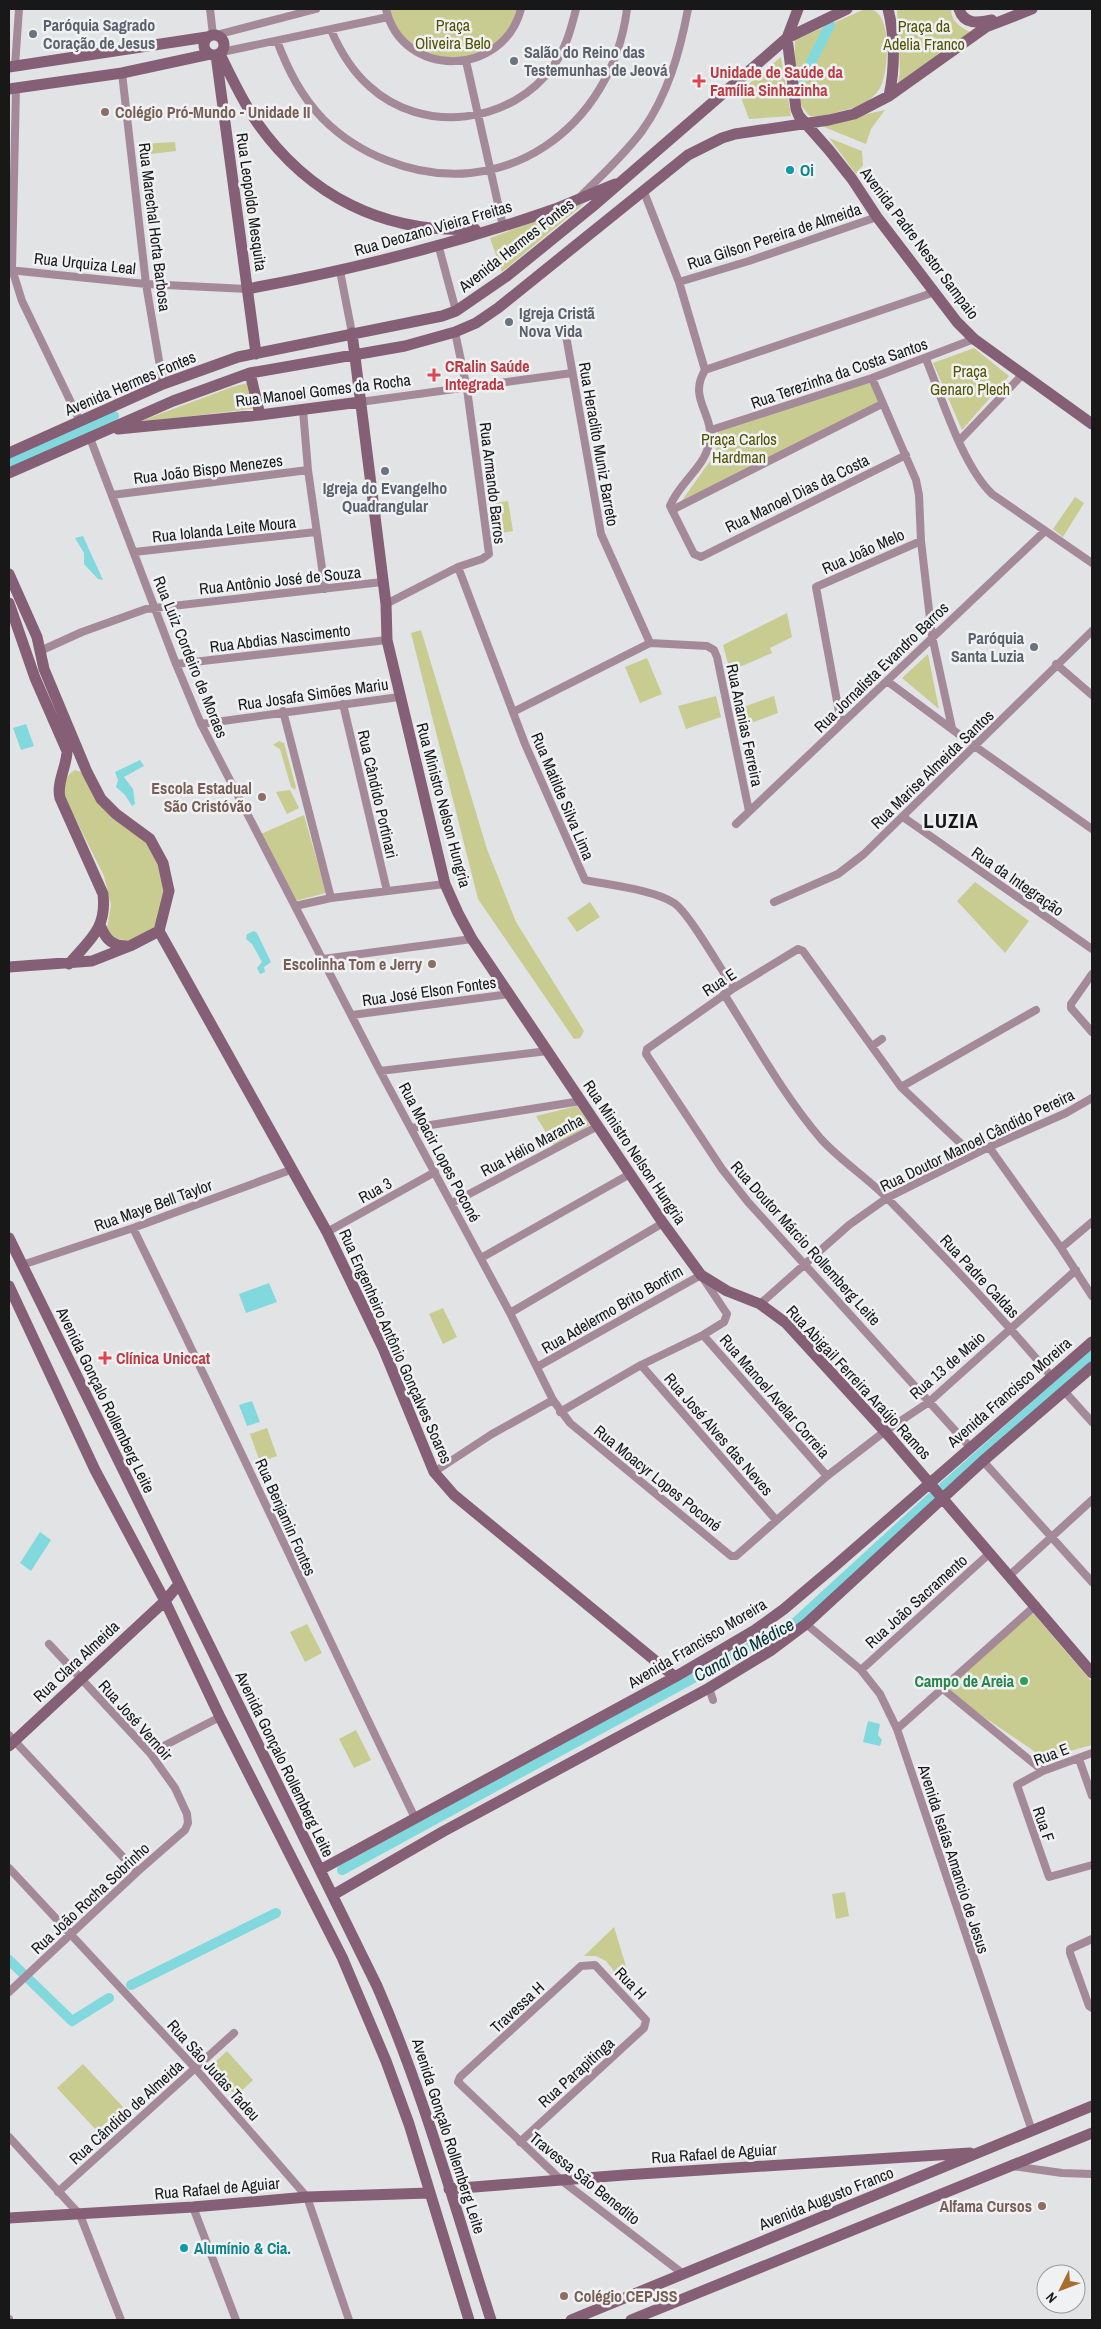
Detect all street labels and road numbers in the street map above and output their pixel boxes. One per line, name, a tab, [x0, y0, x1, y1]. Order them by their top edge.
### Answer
street label: Rua Leopoldo Mesquita	[231, 131, 273, 273]
street label: Rua Marechal Horta Barbosa	[134, 141, 176, 313]
street label: Avenida Padre Nestor Sampaio	[855, 162, 984, 324]
street label: Avenida Hermes Fontes	[453, 193, 578, 298]
street label: Rua Deozano Vieira Freitas	[352, 195, 514, 261]
street label: Rua Gilson Pereira de Almeida	[684, 197, 864, 275]
street label: Rua Urquiza Leal	[33, 247, 137, 279]
street label: Rua Terezinha da Costa Santos	[748, 332, 930, 414]
street label: Avenida Hermes Fontes	[60, 345, 199, 421]
street label: Rua Heraclito Muniz Barreto	[574, 360, 624, 528]
street label: Rua Manoel Gomes da Rocha	[234, 368, 413, 412]
street label: Rua Armando Barros	[475, 421, 511, 545]
street label: Rua Manoel Dias da Costa	[721, 448, 873, 537]
street label: Rua João Bispo Menezes	[132, 449, 284, 489]
street label: Rua Iolanda Leite Moura	[151, 510, 298, 547]
street label: Rua João Melo	[818, 523, 908, 579]
street label: Rua Antônio José de Souza	[198, 560, 363, 599]
street label: Rua Luiz Cordeiro de Moraes	[148, 573, 234, 741]
street label: Rua Jornalista Evandro Barros	[809, 597, 953, 737]
street label: Rua Abdias Nascimento	[208, 618, 352, 658]
street label: Rua Ananias Ferreira	[721, 662, 769, 789]
street label: Rua Josafa Simões Mariu	[236, 673, 390, 715]
street label: Rua Marise Almeida Santos	[866, 704, 998, 834]
street label: Rua Ministro Nelson Hungria	[411, 720, 477, 891]
street label: Rua Cândido Portinari	[353, 728, 403, 860]
street label: Rua Matilde Silva Lima	[526, 729, 600, 864]
street label: Rua da Integração	[967, 841, 1069, 921]
street label: Rua E	[698, 963, 740, 1001]
street label: Rua José Elson Fontes	[361, 971, 497, 1011]
street label: Rua Ministro Nelson Hungria	[578, 1075, 692, 1229]
street label: Rua Moacir Lopes Poconé	[394, 1078, 486, 1226]
street label: Rua Doutor Manoel Cândido Pereira	[876, 1083, 1078, 1197]
street label: Rua Hélio Maranha	[477, 1108, 588, 1181]
street label: Rua Doutor Márcio Rollemberg Leite	[726, 1156, 886, 1330]
street label: Rua 3	[354, 1172, 396, 1208]
street label: Rua Maye Bell Taylor	[91, 1173, 216, 1237]
street label: Rua Engenheiro Antônio Gonçalves Soares	[334, 1225, 458, 1467]
street label: Rua Padre Caldas	[935, 1229, 1025, 1323]
street label: Rua Adelermo Brito Bonfim	[537, 1260, 687, 1358]
street label: Rua Abigail Ferreira Araújo Ramos	[782, 1300, 936, 1464]
street label: Avenida Gonçalo Rollemberg Leite	[51, 1303, 161, 1496]
street label: Rua 13 de Maio	[905, 1326, 989, 1404]
street label: Rua Manoel Avelar Correia	[715, 1329, 836, 1463]
street label: Avenida Francisco Moreira	[941, 1331, 1076, 1453]
street label: Rua José Alves das Neves	[659, 1368, 779, 1500]
street label: Rua Moacyr Lopes Poconé	[590, 1420, 726, 1536]
street label: Rua Benjamin Fontes	[250, 1455, 322, 1579]
street label: Rua João Sacramento	[860, 1549, 972, 1653]
street label: Avenida Francisco Moreira	[623, 1593, 771, 1694]
street label: Rua Clara Almeida	[28, 1615, 124, 1707]
street label: Avenida Gonçalo Rollemberg Leite	[230, 1667, 340, 1860]
street label: Rua José Vernoir	[94, 1675, 179, 1765]
street label: Rua E	[1030, 1737, 1072, 1771]
street label: Avenida Isaías Amancio de Jesus	[913, 1761, 995, 1956]
street label: Rua F	[1028, 1804, 1060, 1844]
street label: Rua João Rocha Sobrinho	[26, 1837, 154, 1959]
street label: Rua H	[610, 1962, 652, 2004]
street label: Travessa H	[485, 1976, 549, 2038]
street label: Rua São Judas Tadeu	[163, 2015, 265, 2125]
street label: Rua Parapitinga	[533, 2031, 619, 2112]
street label: Avenida Gonçalo Rollemberg Leite	[407, 2035, 491, 2236]
street label: Rua Cândido de Almeida	[64, 2054, 188, 2169]
street label: Travessa São Benedito	[525, 2126, 645, 2230]
street label: Rua Rafael de Aguiar	[651, 2138, 778, 2168]
street label: Avenida Augusto Franco	[754, 2161, 897, 2235]
street label: Rua Rafael de Aguiar	[154, 2172, 281, 2204]

